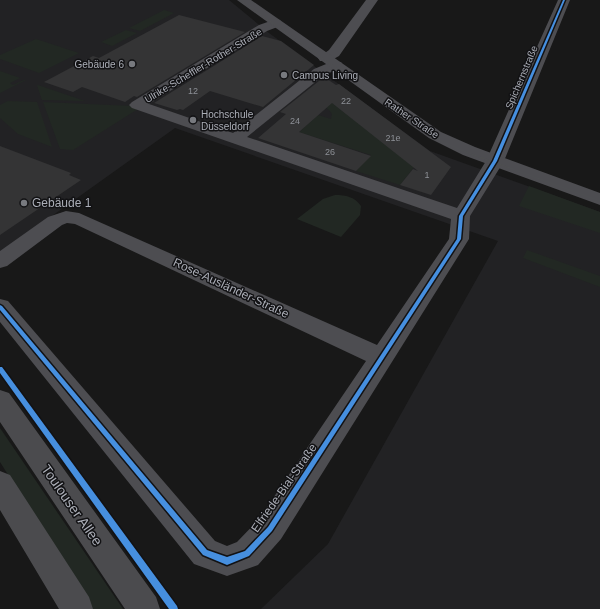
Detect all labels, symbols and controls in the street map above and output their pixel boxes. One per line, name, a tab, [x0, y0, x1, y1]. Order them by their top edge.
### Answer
street label: Ulrike-Scheffler-Rother-Straße	[143, 26, 264, 105]
street label: Spichernstraße	[503, 43, 540, 111]
place label: Gebäude 6	[75, 59, 124, 70]
marker: Gebäude 6	[127, 59, 137, 69]
marker: Campus Living	[279, 70, 289, 80]
place label: Campus Living	[292, 70, 358, 81]
house number: 12	[188, 86, 198, 96]
house number: 22	[341, 96, 351, 106]
street label: Rather Straße	[383, 96, 441, 141]
place label: Hochschule Düsseldorf	[201, 109, 254, 132]
marker: Hochschule Düsseldorf	[188, 115, 198, 125]
house number: 24	[290, 116, 300, 126]
house number: 21e	[385, 133, 401, 143]
house number: 26	[325, 147, 335, 157]
house number: 1	[424, 170, 430, 180]
place label: Gebäude 1	[32, 196, 92, 210]
marker: Gebäude 1	[19, 198, 29, 208]
street label: Rose-Ausländer-Straße	[171, 255, 291, 321]
street label: Elfriede-Bial-Straße	[248, 441, 320, 535]
street label: Toulouser Allee	[38, 462, 106, 549]

